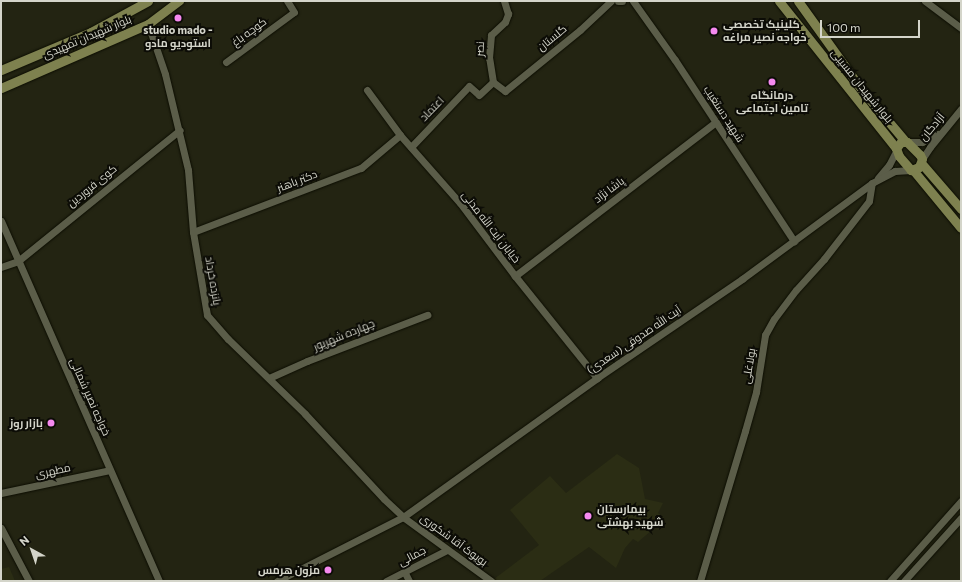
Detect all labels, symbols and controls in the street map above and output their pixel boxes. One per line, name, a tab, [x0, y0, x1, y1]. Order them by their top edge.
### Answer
street label: بلوار شهیدان تمهیدی	[41, 12, 133, 62]
scale bar	[822, 12, 922, 38]
marker: studio mado - استودیو مادو	[173, 13, 183, 23]
street label: کوچه باغ	[229, 15, 269, 49]
place label: کلینیک تخصصی خواجه نصیر مراغه	[723, 18, 807, 44]
text: 100 m	[827, 20, 861, 34]
street label: گلستان	[535, 22, 569, 54]
place label: studio mado - استودیو مادو	[143, 24, 213, 50]
marker: کلینیک تخصصی خواجه نصیر مراغه	[708, 25, 720, 37]
street label: نصر	[473, 41, 487, 57]
street label: بلوار شهیدان مسیبی	[828, 46, 896, 126]
marker: درمانگاه تامین اجتماعی	[766, 76, 778, 88]
street label: شهید دستغیب	[701, 83, 747, 145]
place label: درمانگاه تامین اجتماعی	[736, 89, 808, 115]
street label: اعتماد	[417, 94, 447, 124]
street label: آزادگان	[917, 110, 947, 144]
street label: کوی فروردین	[65, 162, 119, 210]
street label: دکتر باهنر	[275, 167, 319, 195]
street label: پاشا نژاد	[591, 174, 627, 206]
street label: خیابان آیت الله مدنی	[459, 188, 523, 266]
street label: پانزده خرداد	[202, 256, 224, 306]
street label: آیت الله صدوقی (سعدی)	[584, 303, 684, 377]
street label: چهارده شهریور	[311, 317, 377, 353]
street label: بولاغلی	[740, 347, 758, 385]
street label: خواجه نصیر شمالی	[67, 356, 113, 438]
place label: بازار روز	[10, 416, 43, 430]
marker: بازار روز	[46, 418, 56, 428]
street label: مطهری	[34, 461, 72, 481]
place label: بیمارستان شهید بهشتی	[597, 503, 664, 529]
marker: بیمارستان شهید بهشتی	[582, 510, 594, 522]
street label: بویوک آقا شکوری	[418, 511, 490, 569]
north arrow	[12, 530, 52, 570]
text: N	[17, 533, 31, 548]
street label: جمالی	[396, 543, 428, 569]
place label: مزون هرمس	[258, 563, 320, 577]
marker: مزون هرمس	[323, 565, 333, 575]

